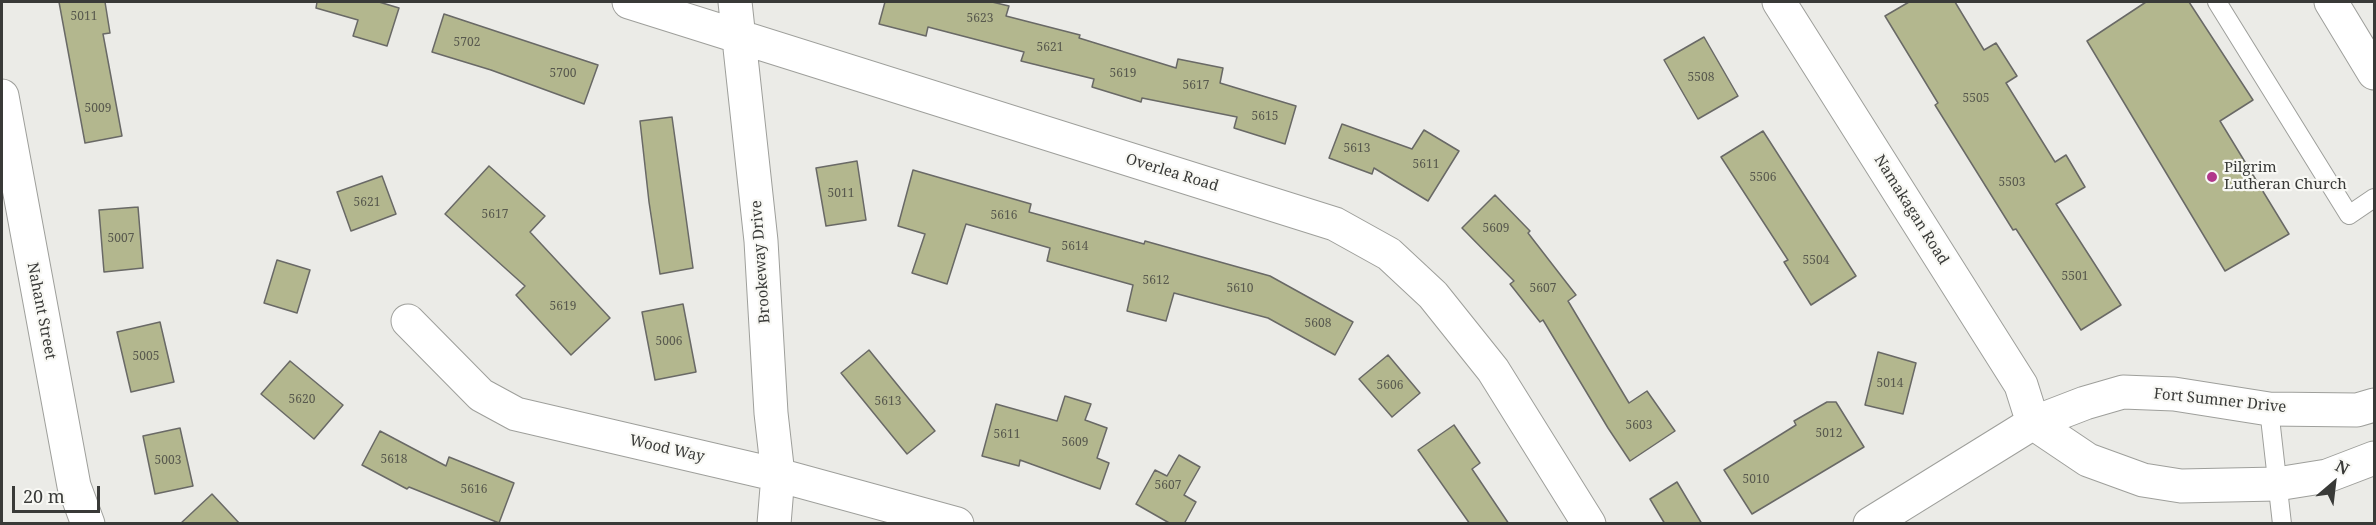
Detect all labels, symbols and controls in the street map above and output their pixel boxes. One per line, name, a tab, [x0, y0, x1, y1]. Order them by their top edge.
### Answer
house number: 5011	[71, 10, 97, 24]
house number: 5623	[967, 12, 993, 26]
house number: 5702	[454, 36, 480, 50]
house number: 5621	[1037, 41, 1063, 55]
house number: 5700	[550, 67, 576, 81]
house number: 5619	[1110, 67, 1136, 81]
house number: 5508	[1688, 71, 1714, 85]
house number: 5617	[1183, 79, 1209, 93]
house number: 5505	[1963, 92, 1989, 106]
house number: 5009	[85, 102, 111, 116]
house number: 5615	[1252, 110, 1278, 124]
house number: 5613	[1344, 142, 1370, 156]
street label: Overlea Road	[1123, 150, 1221, 196]
street label: Namakagan Road	[1870, 152, 1952, 268]
house number: 5611	[1413, 158, 1439, 172]
place label: Pilgrim Lutheran Church	[2224, 159, 2347, 194]
marker: Pilgrim Lutheran Church	[2205, 170, 2219, 184]
house number: 5506	[1750, 171, 1776, 185]
house number: 5503	[1999, 176, 2025, 190]
house number: 5011	[828, 187, 854, 201]
house number: 5621	[354, 196, 380, 210]
street label: Brookeway Drive	[748, 200, 774, 324]
house number: 5617	[482, 208, 508, 222]
house number: 5616	[991, 209, 1017, 223]
house number: 5609	[1483, 222, 1509, 236]
house number: 5007	[108, 232, 134, 246]
house number: 5614	[1062, 240, 1088, 254]
house number: 5504	[1803, 254, 1829, 268]
street label: Nahant Street	[23, 261, 59, 361]
house number: 5501	[2062, 270, 2088, 284]
house number: 5612	[1143, 274, 1169, 288]
house number: 5610	[1227, 282, 1253, 296]
house number: 5607	[1530, 282, 1556, 296]
house number: 5619	[550, 300, 576, 314]
house number: 5608	[1305, 317, 1331, 331]
house number: 5006	[656, 335, 682, 349]
house number: 5005	[133, 350, 159, 364]
house number: 5014	[1877, 377, 1903, 391]
house number: 5606	[1377, 379, 1403, 393]
street label: Fort Sumner Drive	[2153, 385, 2287, 417]
house number: 5620	[289, 393, 315, 407]
house number: 5613	[875, 395, 901, 409]
house number: 5603	[1626, 419, 1652, 433]
house number: 5012	[1816, 427, 1842, 441]
house number: 5611	[994, 428, 1020, 442]
street label: Wood Way	[628, 432, 706, 466]
house number: 5609	[1062, 436, 1088, 450]
house number: 5618	[381, 453, 407, 467]
north arrow	[2304, 453, 2364, 513]
house number: 5003	[155, 454, 181, 468]
text: N	[2332, 454, 2353, 480]
house number: 5010	[1743, 473, 1769, 487]
scale bar	[15, 474, 104, 512]
house number: 5607	[1155, 479, 1181, 493]
house number: 5616	[461, 483, 487, 497]
text: 20 m	[23, 484, 65, 508]

